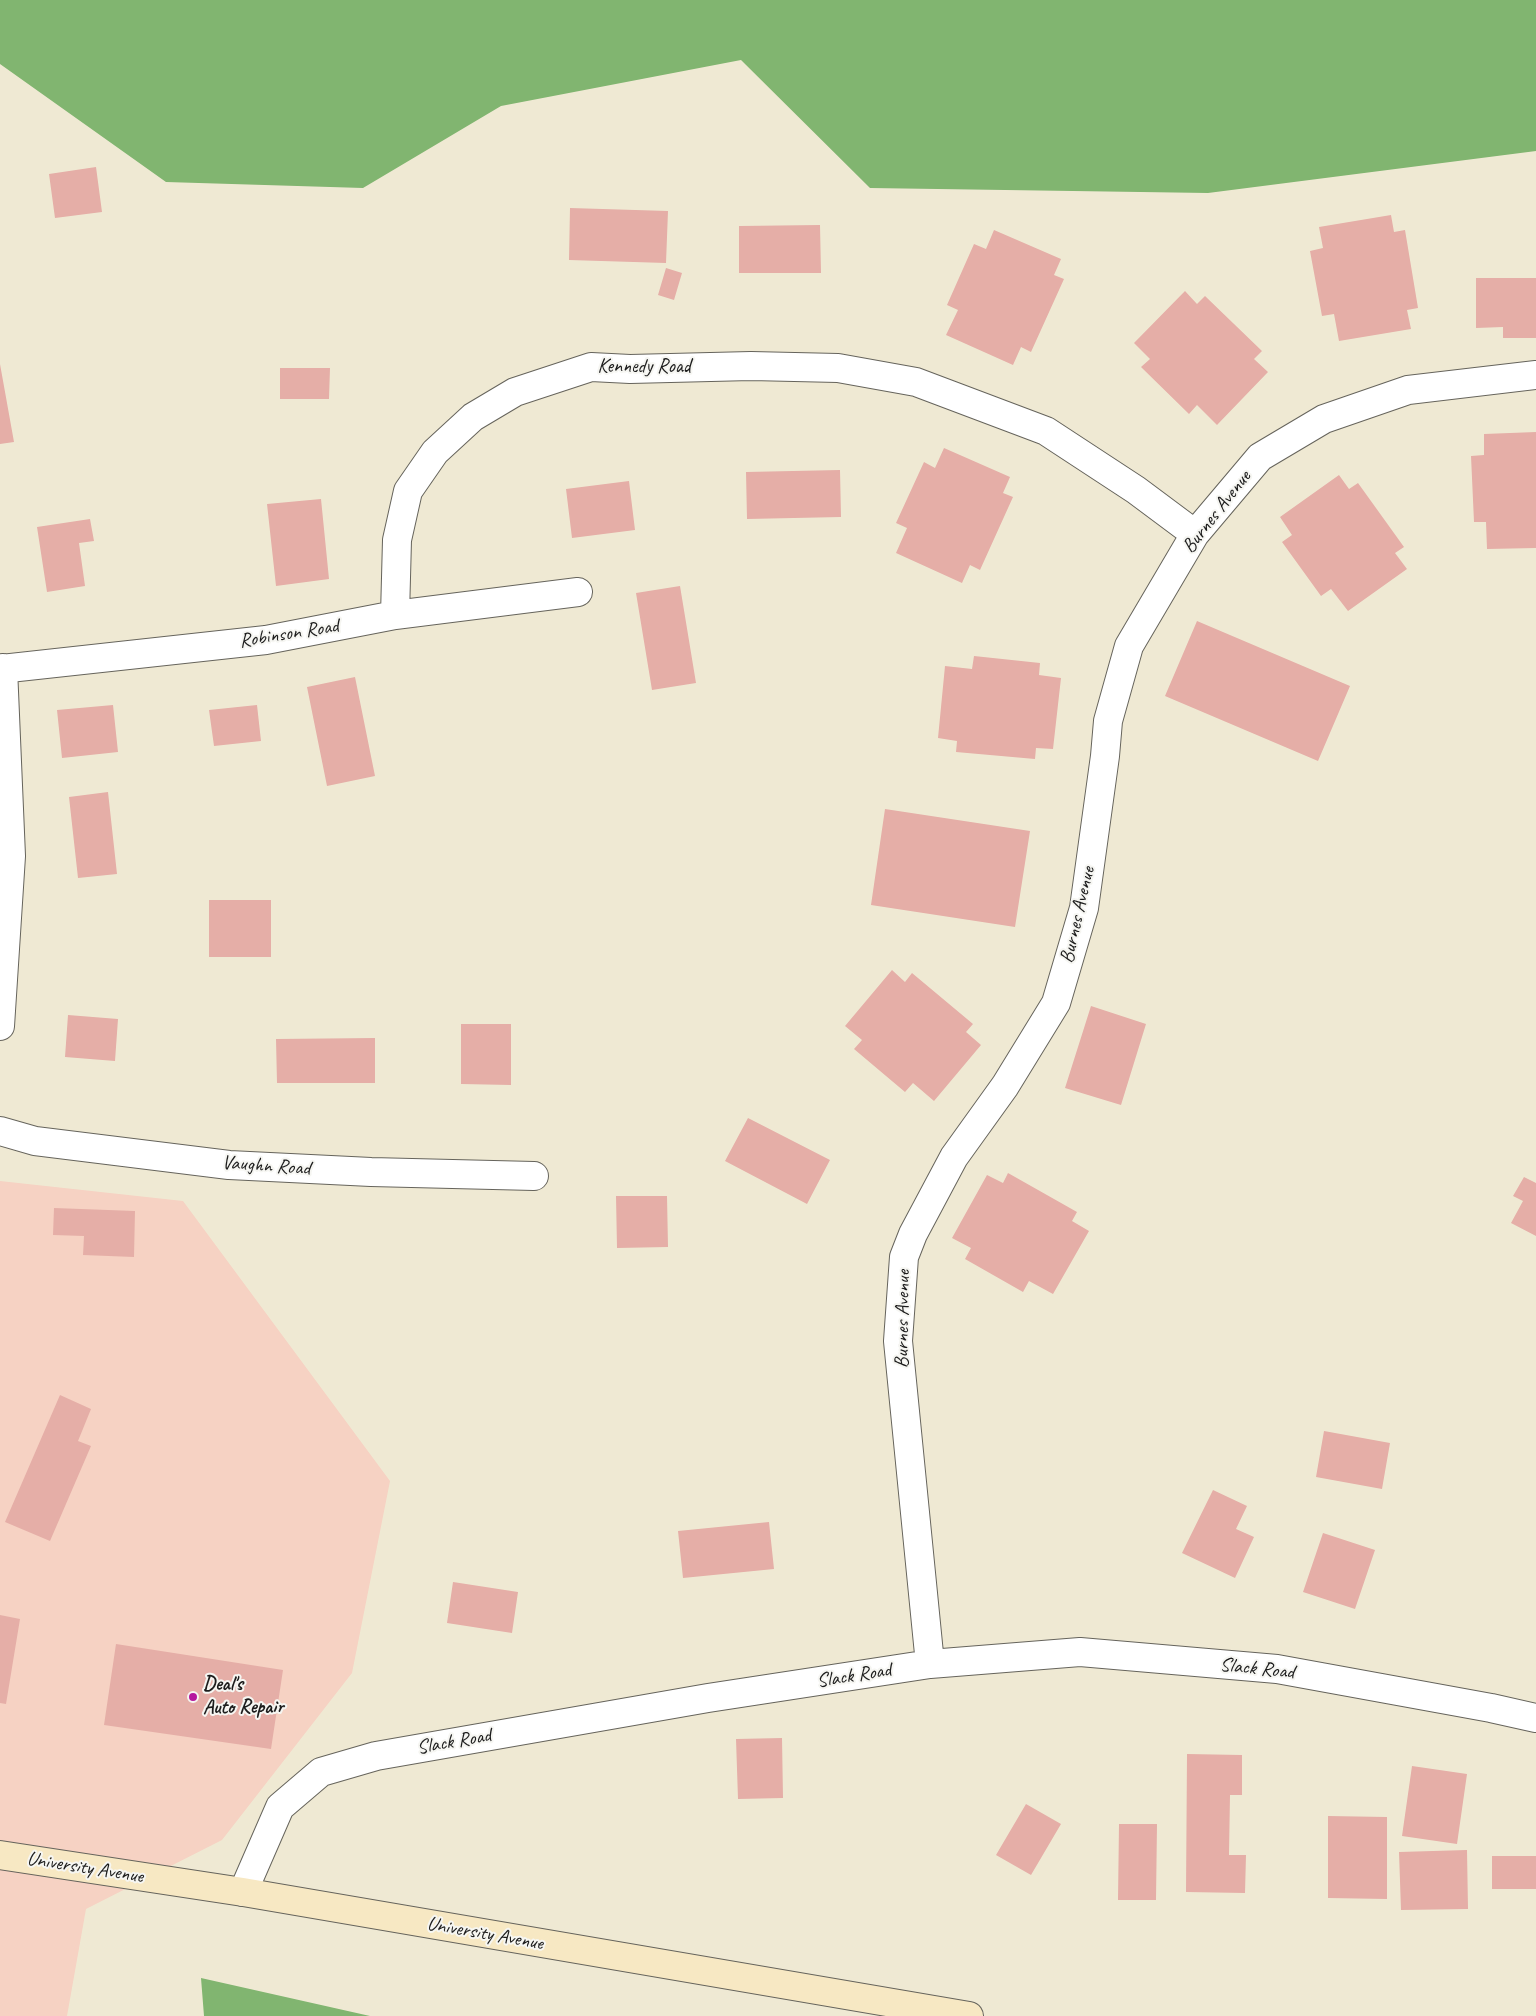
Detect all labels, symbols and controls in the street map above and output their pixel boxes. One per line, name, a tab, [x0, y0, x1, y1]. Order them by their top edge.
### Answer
street label: Kennedy Road	[597, 355, 691, 379]
street label: Burnes Avenue	[1177, 466, 1257, 558]
street label: Robinson Road	[238, 614, 340, 654]
street label: Burnes Avenue	[1055, 864, 1101, 966]
street label: Vaughn Road	[221, 1151, 311, 1181]
street label: Burnes Avenue	[890, 1270, 916, 1368]
street label: Slack Road	[1219, 1653, 1295, 1685]
street label: Slack Road	[815, 1658, 893, 1694]
place label: Deal's Auto Repair	[203, 1673, 283, 1720]
marker: Deal's Auto Repair	[187, 1691, 199, 1703]
street label: Slack Road	[415, 1724, 493, 1760]
street label: University Avenue	[25, 1847, 145, 1889]
street label: University Avenue	[425, 1912, 545, 1956]

